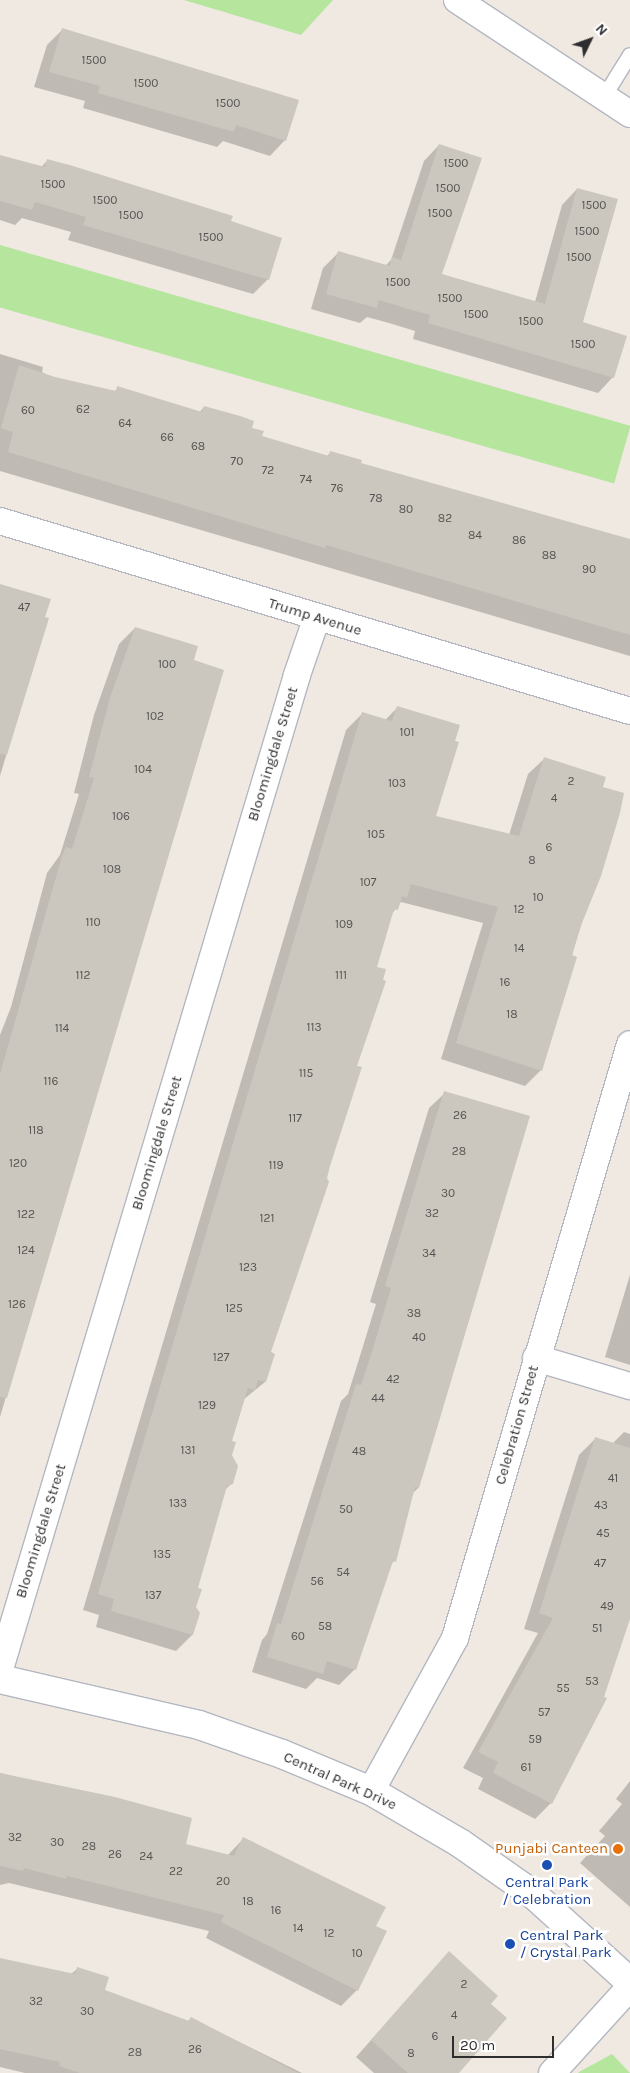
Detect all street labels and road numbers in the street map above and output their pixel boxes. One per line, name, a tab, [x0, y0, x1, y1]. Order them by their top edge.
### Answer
street label: Trump Avenue	[266, 594, 364, 640]
street label: Bloomingdale Street	[244, 685, 302, 823]
street label: Bloomingdale Street	[128, 1074, 186, 1212]
street label: Celebration Street	[491, 1363, 543, 1487]
street label: Bloomingdale Street	[12, 1462, 70, 1600]
street label: Central Park Drive	[281, 1748, 399, 1814]

